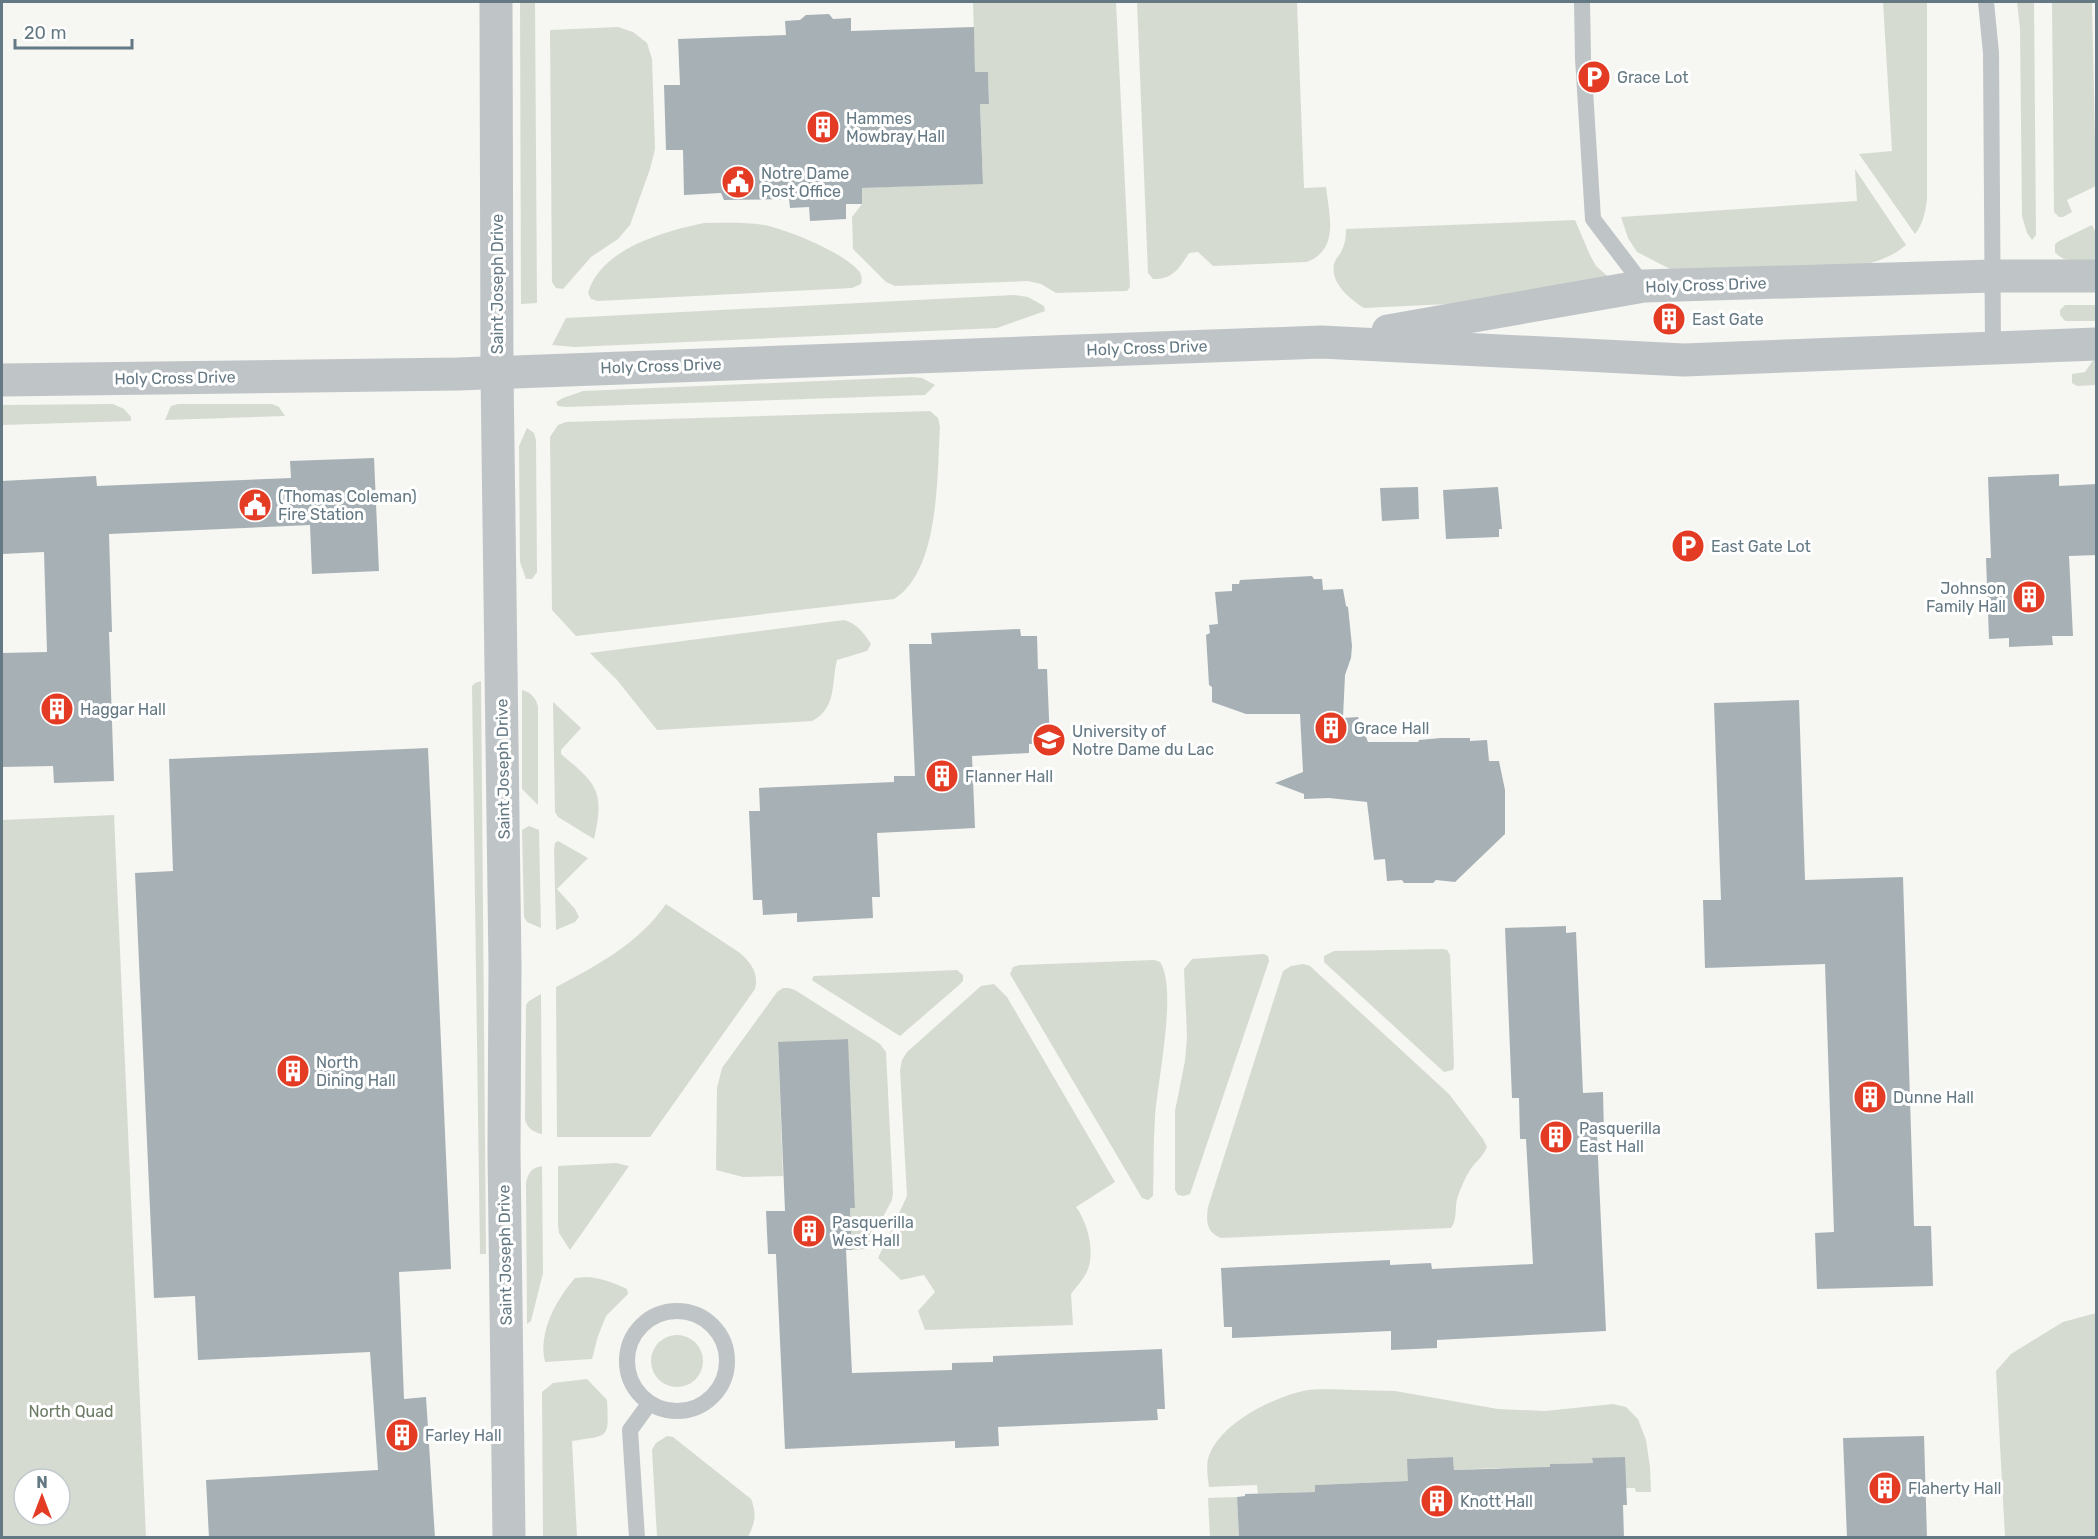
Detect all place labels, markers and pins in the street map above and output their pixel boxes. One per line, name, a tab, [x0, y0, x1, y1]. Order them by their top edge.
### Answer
parking icon: Grace Lot	[1576, 59, 1612, 95]
place label: Grace Lot	[1617, 68, 1689, 87]
building icon: Hammes Mowbray Hall	[805, 109, 841, 145]
place label: Hammes Mowbray Hall	[846, 109, 945, 146]
public building icon: Notre Dame Post Office	[720, 164, 756, 200]
place label: Notre Dame Post Office	[761, 164, 849, 201]
building icon: East Gate	[1651, 301, 1687, 337]
place label: East Gate	[1692, 310, 1764, 329]
public building icon: (Thomas Coleman) Fire Station	[237, 487, 273, 523]
place label: (Thomas Coleman) Fire Station	[278, 487, 417, 524]
parking icon: East Gate Lot	[1670, 528, 1706, 564]
place label: East Gate Lot	[1711, 537, 1811, 556]
place label: Johnson Family Hall	[1926, 579, 2006, 616]
building icon: Johnson Family Hall	[2011, 579, 2047, 615]
building icon: Haggar Hall	[39, 691, 75, 727]
place label: Haggar Hall	[80, 700, 166, 719]
building icon: Grace Hall	[1313, 710, 1349, 746]
place label: Grace Hall	[1354, 719, 1429, 738]
school or university icon: University of Notre Dame du Lac	[1031, 722, 1067, 758]
place label: University of Notre Dame du Lac	[1072, 722, 1214, 759]
building icon: Flanner Hall	[924, 758, 960, 794]
place label: Flanner Hall	[965, 767, 1053, 786]
building icon: North Dining Hall	[275, 1053, 311, 1089]
place label: North Dining Hall	[316, 1053, 396, 1090]
building icon: Dunne Hall	[1852, 1079, 1888, 1115]
place label: Dunne Hall	[1893, 1088, 1974, 1107]
building icon: Pasquerilla East Hall	[1538, 1119, 1574, 1155]
place label: Pasquerilla East Hall	[1579, 1119, 1661, 1156]
building icon: Pasquerilla West Hall	[791, 1213, 827, 1249]
place label: Pasquerilla West Hall	[832, 1213, 914, 1250]
building icon: Farley Hall	[384, 1417, 420, 1453]
place label: Farley Hall	[425, 1426, 502, 1445]
building icon: Flaherty Hall	[1867, 1470, 1903, 1506]
place label: Flaherty Hall	[1908, 1479, 2001, 1498]
building icon: Knott Hall	[1419, 1483, 1455, 1519]
place label: Knott Hall	[1460, 1492, 1533, 1511]

